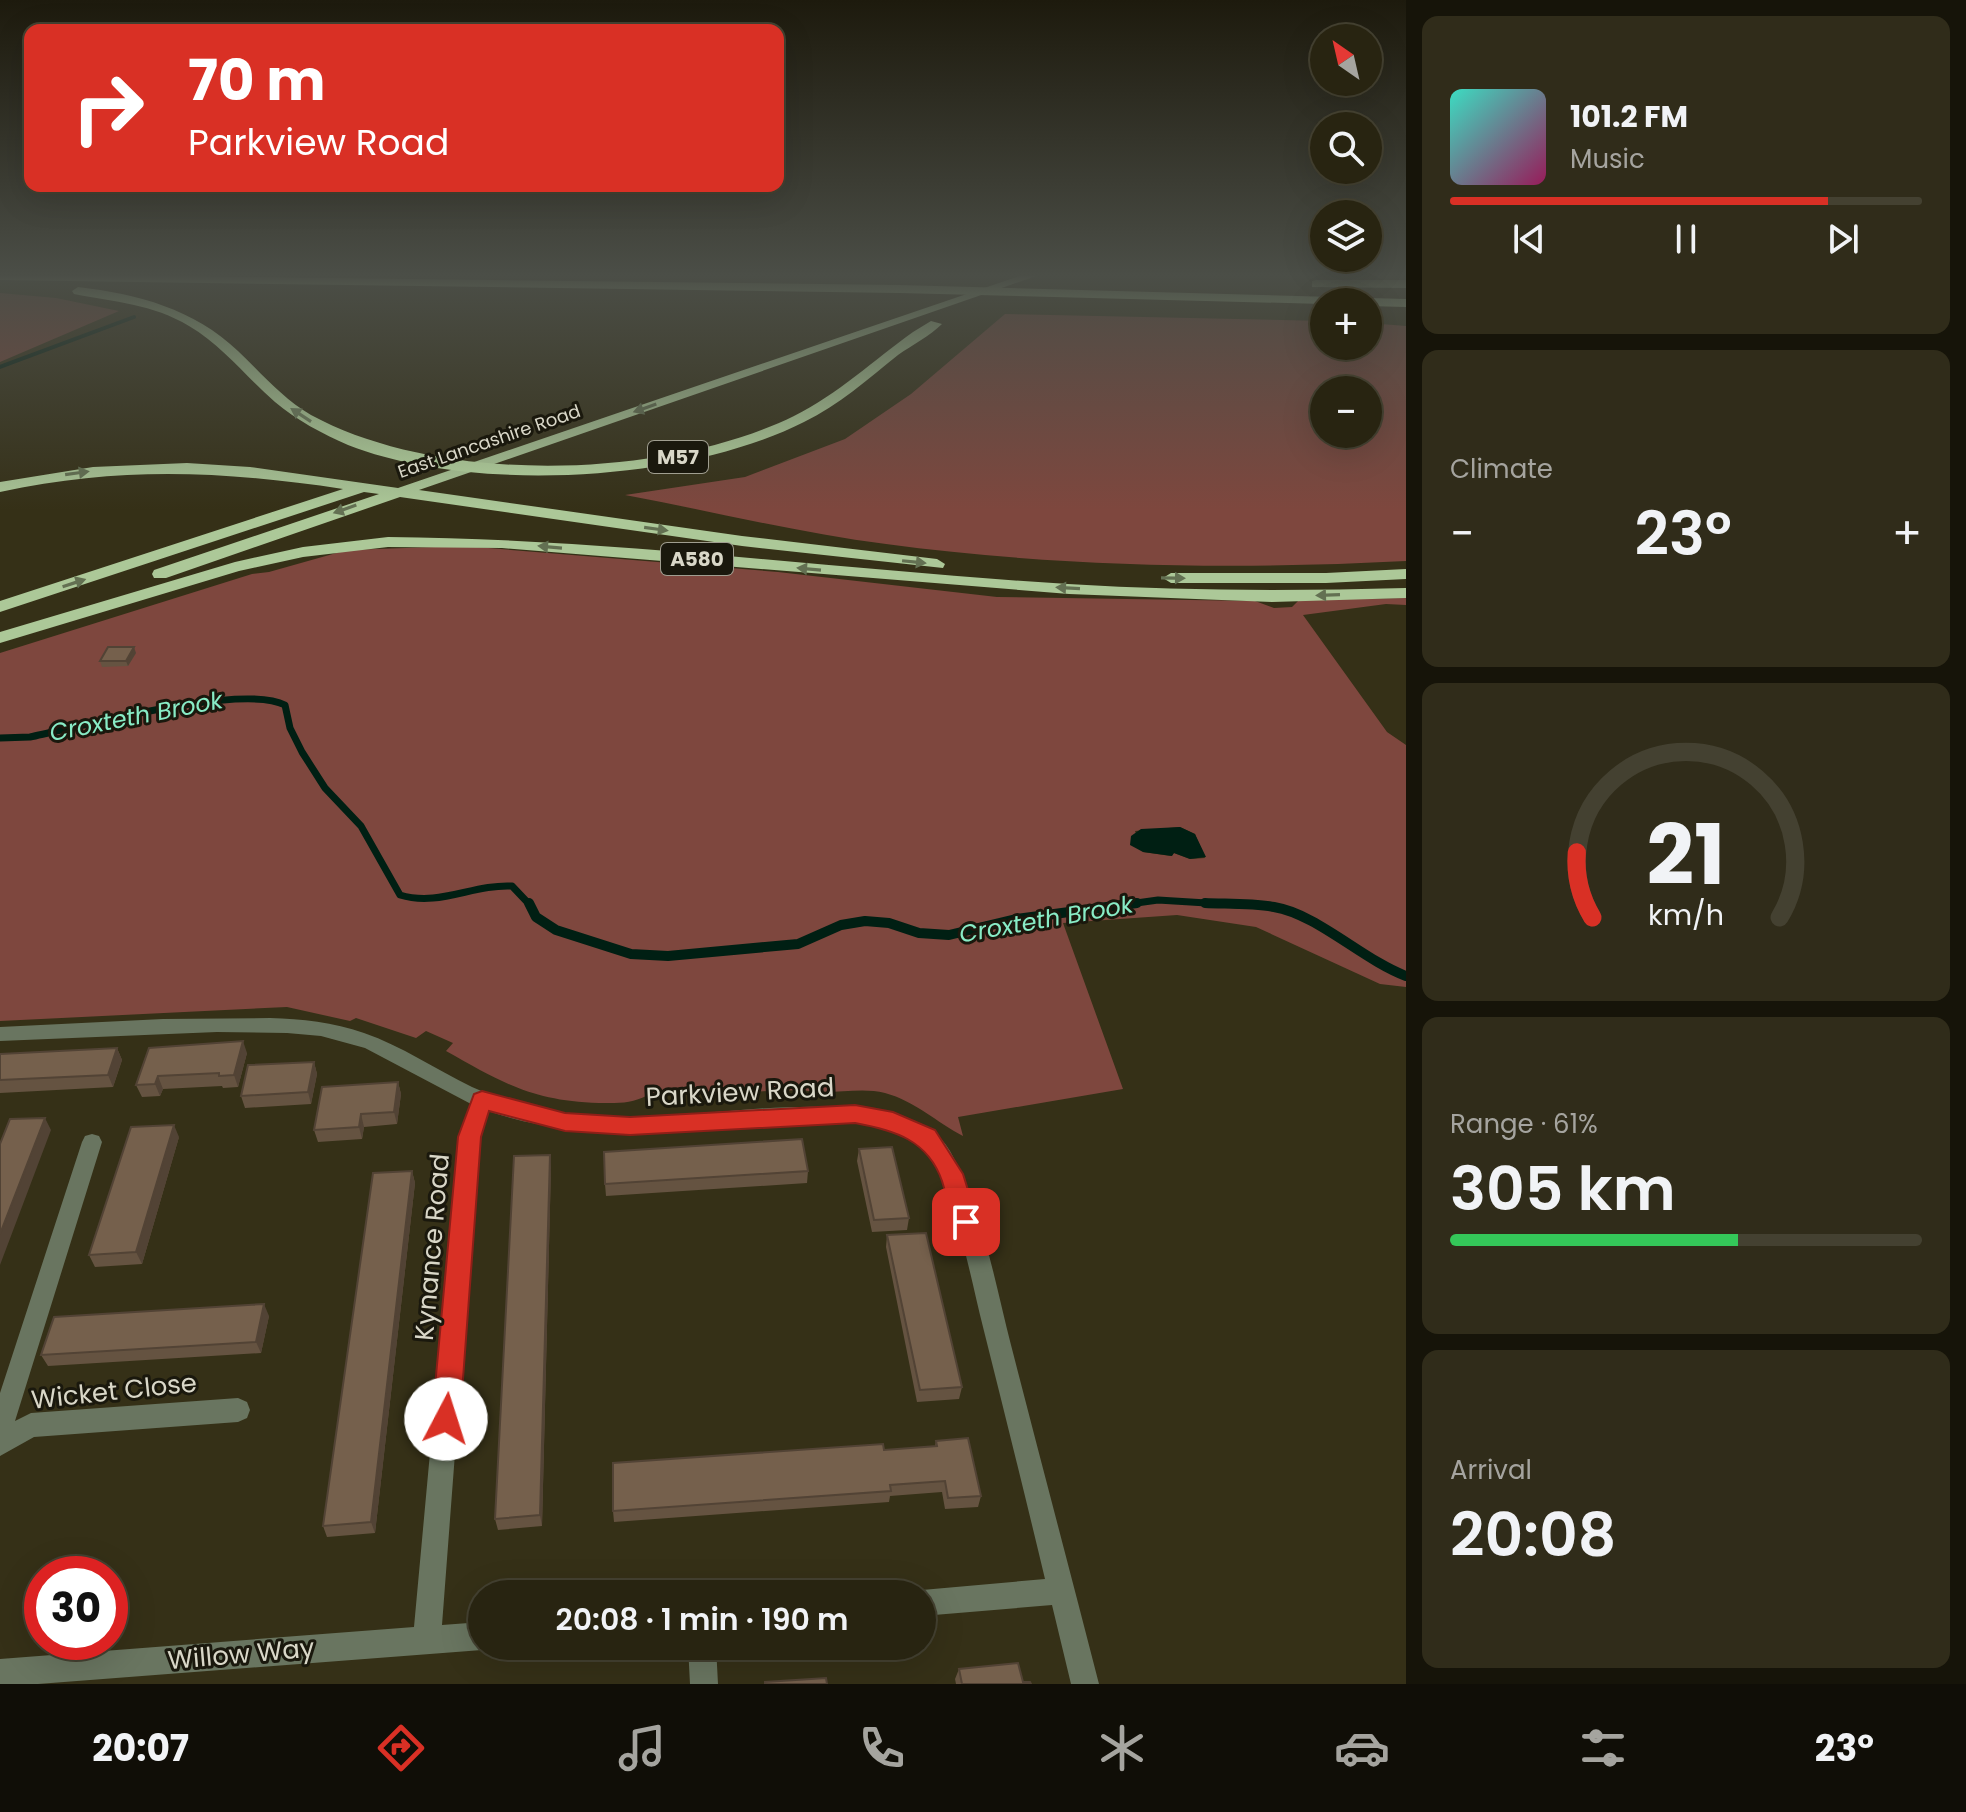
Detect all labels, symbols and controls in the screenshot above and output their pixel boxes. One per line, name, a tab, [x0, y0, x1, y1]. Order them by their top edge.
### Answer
north arrow	[1310, 24, 1382, 96]
map controls	[1310, 24, 1382, 448]
text: 70 m	[188, 41, 326, 120]
icon: right	[56, 56, 160, 160]
text: 101.2 FM	[1570, 95, 1688, 138]
button: search	[1310, 112, 1382, 184]
text: Parkview Road	[188, 117, 449, 168]
text: Music	[1570, 141, 1645, 177]
button: layers	[1310, 200, 1382, 272]
icon: previous	[1507, 217, 1551, 261]
icon: pause	[1664, 217, 1708, 261]
icon: next	[1821, 217, 1865, 261]
button: +	[1310, 288, 1382, 360]
button: −	[1310, 376, 1382, 448]
street label: East Lancashire Road	[394, 398, 584, 484]
one-way arrow	[632, 402, 656, 414]
one-way arrow	[291, 408, 312, 423]
road number: M57	[648, 441, 708, 473]
text: Climate	[1450, 451, 1553, 487]
one-way arrow	[65, 466, 90, 479]
text: 23°	[1635, 492, 1732, 576]
one-way arrow	[333, 503, 357, 515]
text: −	[1450, 503, 1474, 564]
text: +	[1892, 503, 1922, 564]
one-way arrow	[644, 523, 669, 536]
one-way arrow	[537, 540, 562, 553]
road number: A580	[661, 543, 733, 575]
one-way arrow	[902, 555, 927, 568]
one-way arrow	[796, 562, 821, 575]
one-way arrow	[1161, 572, 1186, 584]
one-way arrow	[62, 576, 86, 588]
one-way arrow	[1055, 582, 1080, 595]
one-way arrow	[1315, 589, 1340, 601]
water label: Croxteth Brook	[46, 683, 227, 749]
text: 21	[1647, 797, 1725, 913]
water label: Croxteth Brook	[956, 887, 1137, 951]
text: km/h	[1648, 895, 1724, 935]
street label: Parkview Road	[645, 1069, 835, 1115]
text: Range · 61%	[1450, 1106, 1598, 1142]
text: 305 km	[1450, 1147, 1676, 1231]
street label: Kynance Road	[406, 1152, 458, 1342]
pin	[932, 1188, 1000, 1256]
icon: arrive	[944, 1200, 988, 1244]
street label: Wicket Close	[29, 1364, 199, 1418]
position arrow	[404, 1377, 488, 1461]
text: Arrival	[1450, 1452, 1532, 1488]
text: 20:08	[1450, 1493, 1616, 1577]
speed limit sign: 30	[24, 1556, 128, 1660]
text: 20:08 · 1 min · 190 m	[555, 1598, 849, 1641]
street label: Willow Way	[166, 1630, 316, 1678]
icon: directions	[373, 1720, 429, 1776]
icon: music	[614, 1720, 670, 1776]
icon: phone	[854, 1720, 910, 1776]
icon: climate	[1094, 1720, 1150, 1776]
icon: car	[1334, 1720, 1390, 1776]
icon: filters	[1575, 1720, 1631, 1776]
text: 20:07	[92, 1723, 189, 1774]
text: 23°	[1815, 1723, 1874, 1774]

